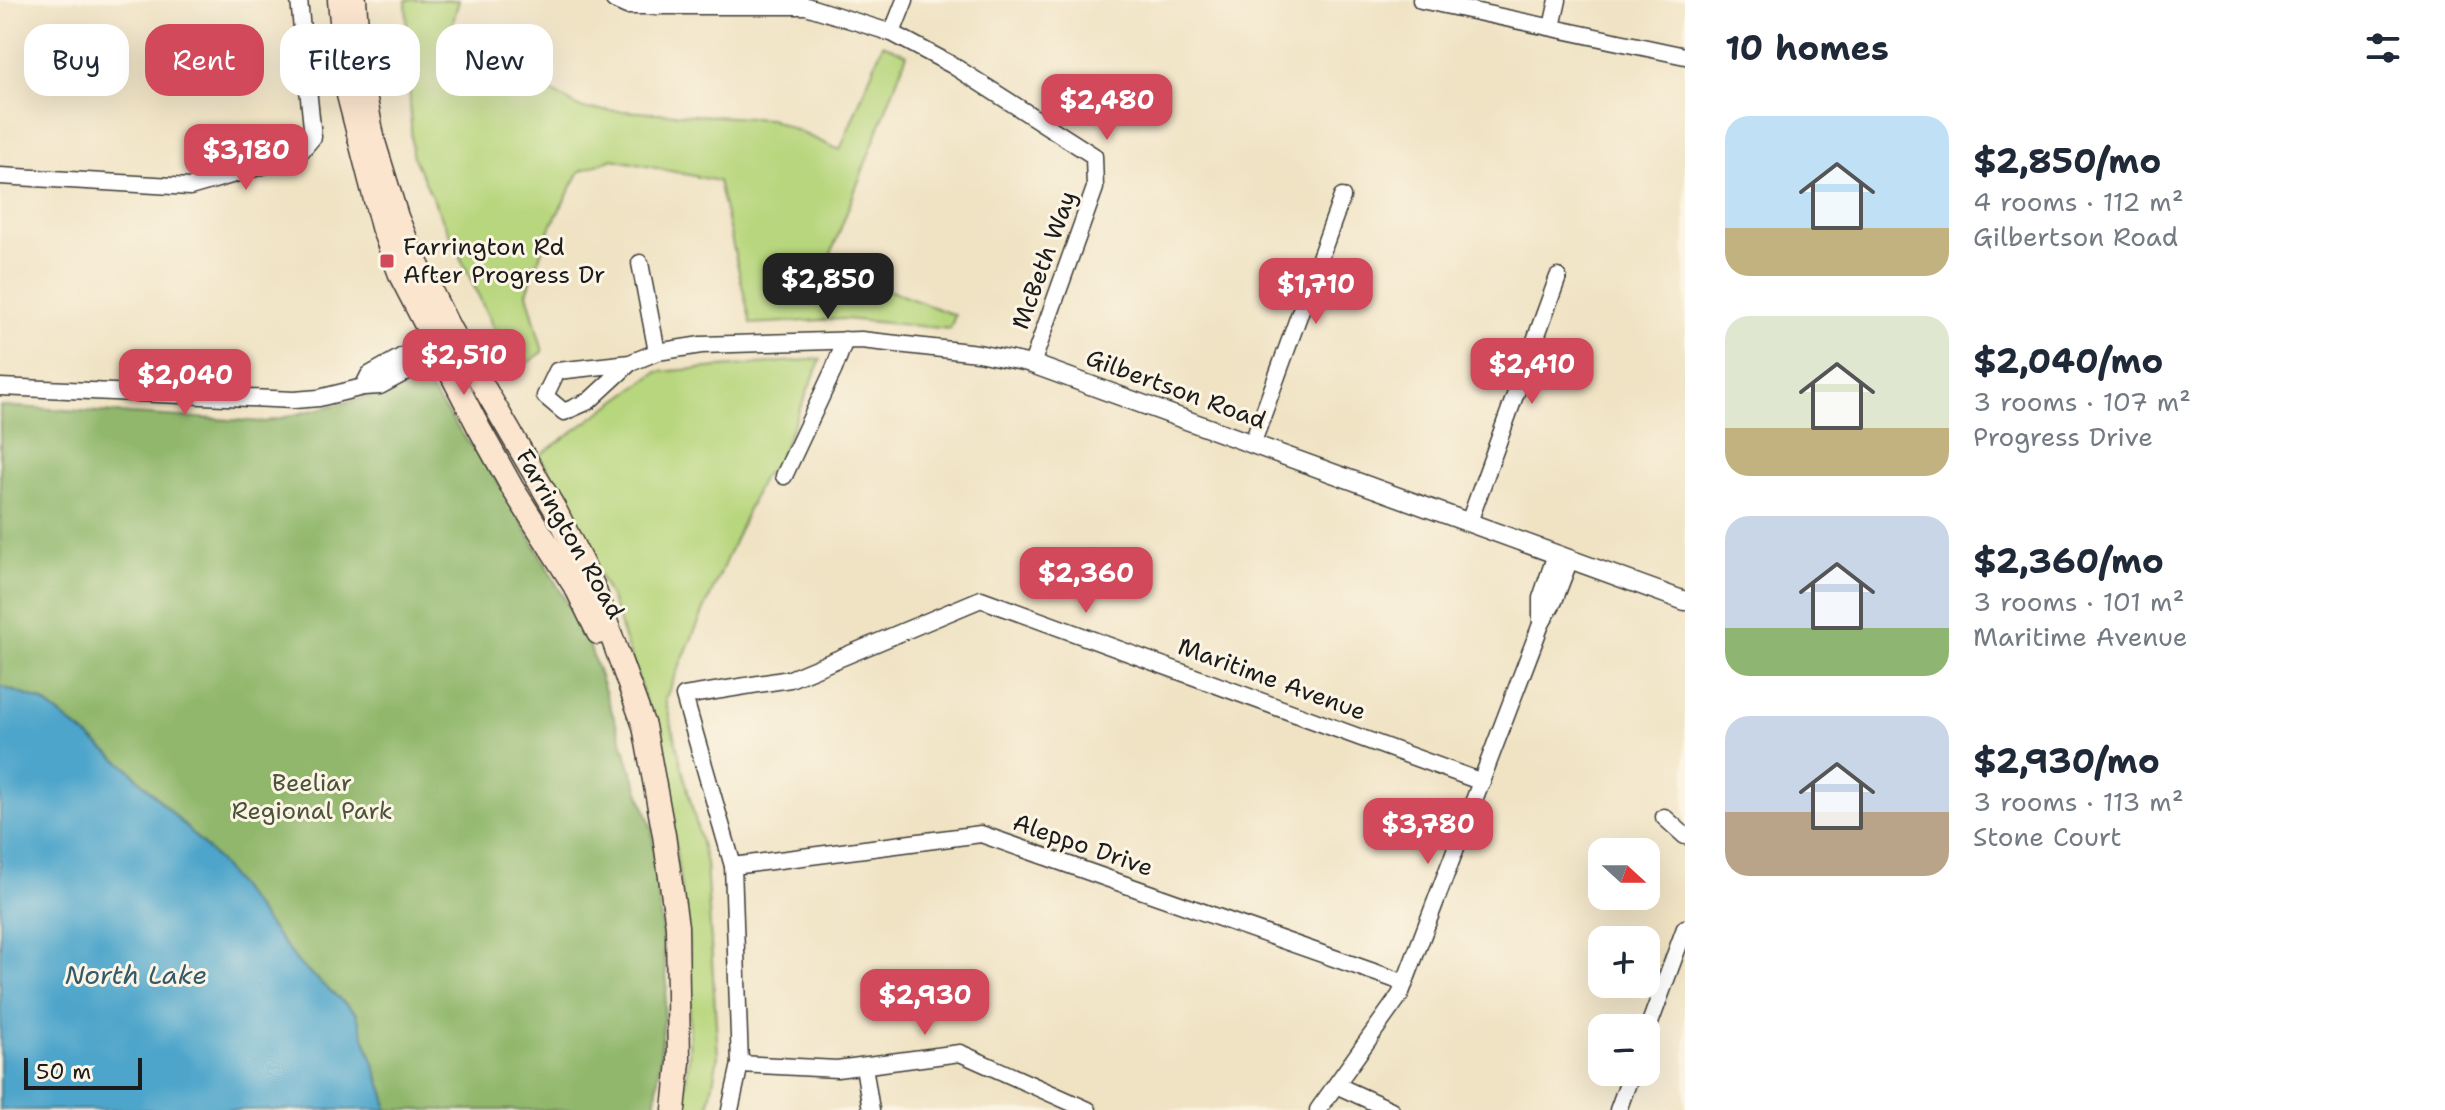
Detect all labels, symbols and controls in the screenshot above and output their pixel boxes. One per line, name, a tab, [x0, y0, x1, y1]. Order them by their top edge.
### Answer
chip: Buy	[24, 24, 129, 96]
chip: Rent	[145, 24, 264, 96]
chip: Filters	[280, 24, 420, 96]
chip: New	[436, 24, 553, 96]
text: 10 homes	[1725, 25, 1889, 71]
icon: filters	[2361, 26, 2405, 70]
pin: $2,480	[1042, 74, 1172, 142]
text: $2,480	[1059, 82, 1155, 117]
pin: $3,180	[181, 124, 311, 192]
text: $3,180	[202, 132, 290, 167]
text: $2,850/mo	[1973, 138, 2161, 184]
icon: home	[1789, 148, 1885, 244]
text: 4 rooms · 112 m²	[1973, 184, 2184, 219]
street label: McBeth Way	[1004, 186, 1084, 334]
text: Gilbertson Road	[1973, 219, 2178, 254]
place label: Farrington Rd After Progress Dr	[403, 231, 605, 291]
marker: Farrington Rd After Progress Dr	[378, 252, 396, 270]
pin: $2,850	[763, 253, 893, 321]
pin: $1,710	[1251, 258, 1381, 326]
text: $2,850	[781, 261, 875, 296]
text: $1,710	[1277, 266, 1355, 301]
pin: $2,510	[399, 329, 529, 397]
text: $2,510	[421, 337, 507, 372]
pin: $2,410	[1467, 338, 1597, 406]
text: $2,040/mo	[1973, 338, 2163, 384]
street label: Gilbertson Road	[1081, 342, 1271, 436]
text: $2,410	[1489, 346, 1575, 381]
icon: home	[1789, 348, 1885, 444]
pin: $2,040	[120, 349, 250, 417]
text: $2,040	[137, 357, 233, 392]
text: 3 rooms · 107 m²	[1973, 384, 2191, 419]
text: Progress Drive	[1973, 419, 2153, 454]
street label: Farrington Road	[508, 443, 632, 625]
text: $2,360/mo	[1973, 538, 2164, 584]
pin: $2,360	[1021, 547, 1151, 615]
icon: home	[1789, 548, 1885, 644]
text: $2,360	[1038, 555, 1134, 590]
text: 3 rooms · 101 m²	[1973, 584, 2184, 619]
text: Maritime Avenue	[1973, 619, 2188, 654]
street label: Maritime Avenue	[1173, 630, 1371, 728]
text: $2,930/mo	[1973, 738, 2160, 784]
icon: home	[1789, 748, 1885, 844]
park label: Beeliar Regional Park	[231, 767, 393, 827]
text: 3 rooms · 113 m²	[1973, 784, 2184, 819]
pin: $3,780	[1363, 798, 1493, 866]
street label: Aleppo Drive	[1009, 806, 1157, 884]
text: $3,780	[1381, 806, 1475, 841]
text: Stone Court	[1973, 819, 2122, 854]
north arrow	[1588, 838, 1660, 910]
map controls	[1588, 838, 1660, 1086]
button: +	[1588, 926, 1660, 998]
water label: North Lake	[65, 957, 207, 992]
pin: $2,930	[860, 969, 990, 1037]
text: $2,930	[878, 977, 972, 1012]
button: −	[1588, 1014, 1660, 1086]
scale bar	[24, 1054, 142, 1090]
text: 50 m	[36, 1057, 91, 1086]

